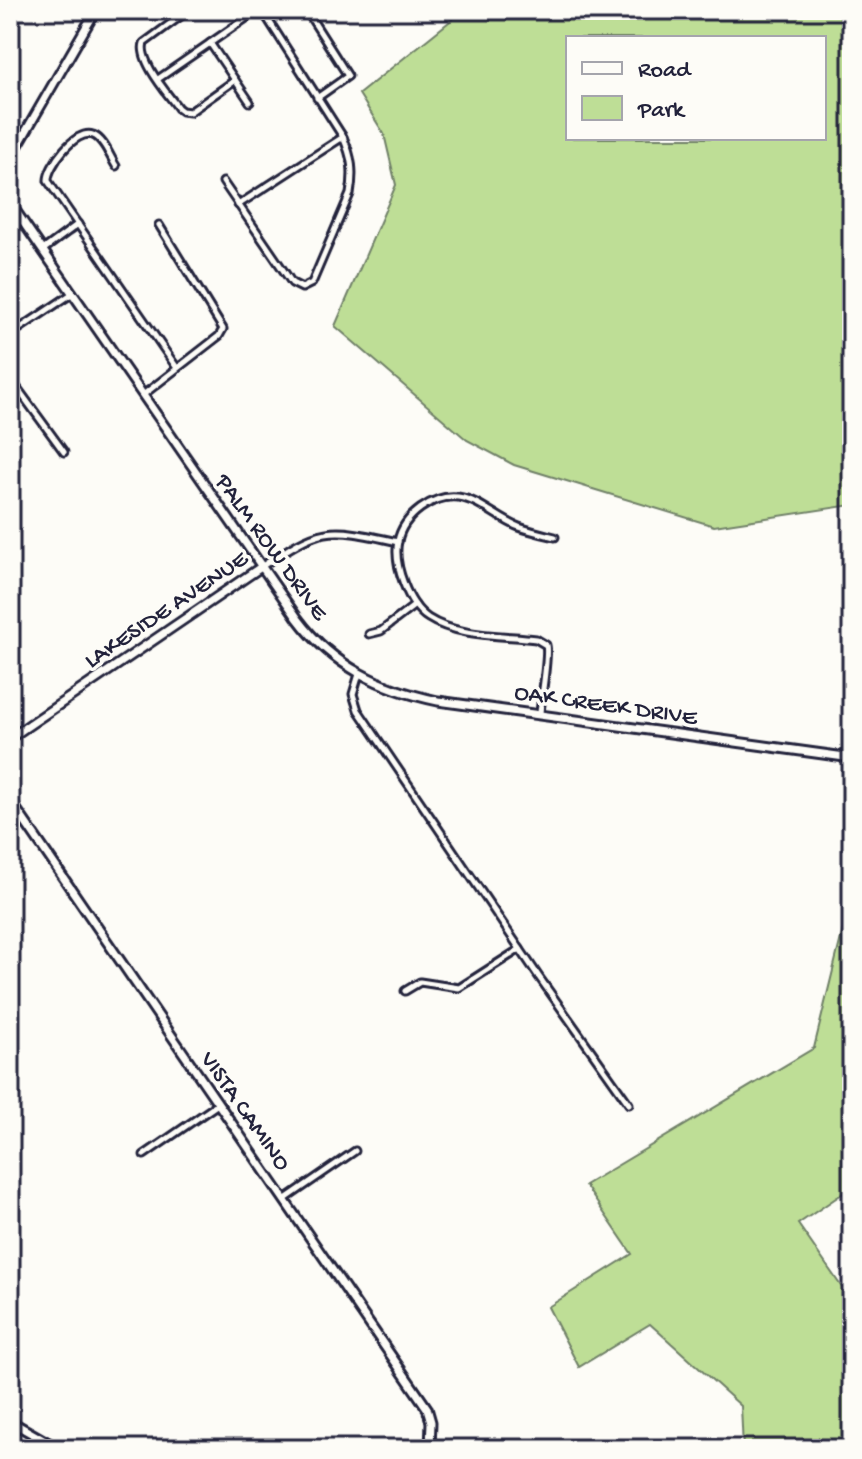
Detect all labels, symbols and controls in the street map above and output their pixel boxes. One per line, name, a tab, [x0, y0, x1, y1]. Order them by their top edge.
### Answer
legend	[566, 36, 826, 140]
text: Road	[638, 57, 692, 86]
text: Park	[637, 97, 686, 126]
street label: PALM ROW DRIVE	[207, 468, 334, 628]
street label: LAKESIDE AVENUE	[80, 545, 255, 676]
street label: OAK CREEK DRIVE	[512, 679, 700, 734]
street label: VISTA CAMINO	[192, 1046, 296, 1177]

